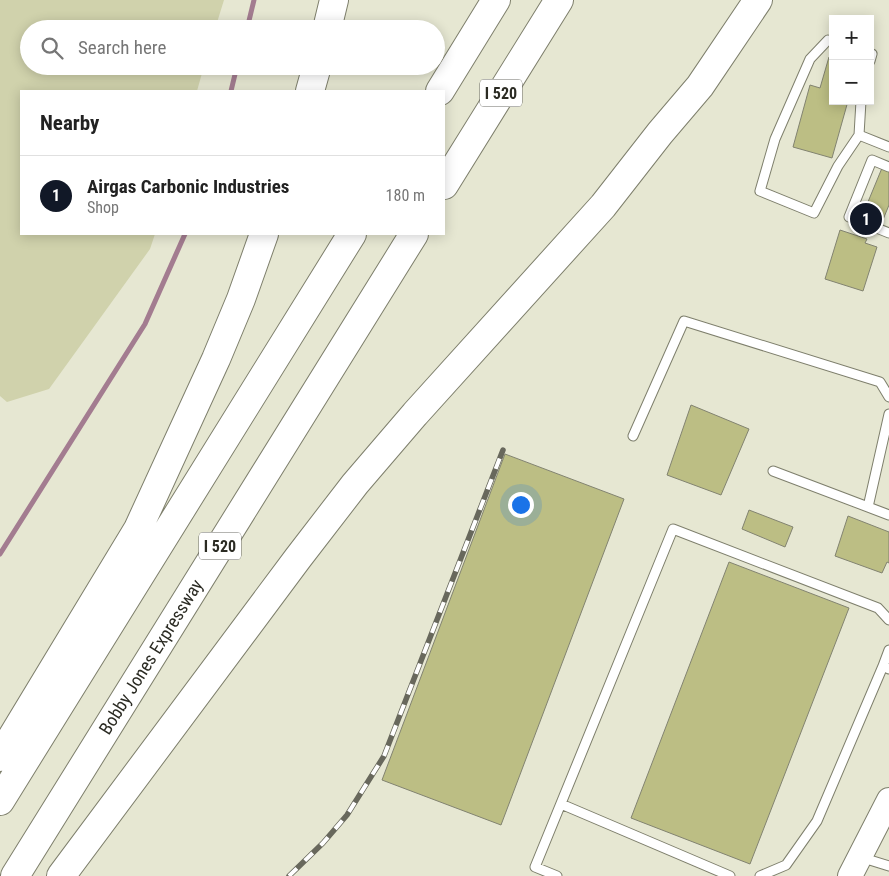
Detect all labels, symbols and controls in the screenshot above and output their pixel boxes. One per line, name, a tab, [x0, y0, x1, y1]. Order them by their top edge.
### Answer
map controls	[829, 15, 874, 105]
button: +	[829, 15, 874, 60]
search box	[20, 20, 445, 75]
icon: search	[38, 34, 66, 62]
text: Search here	[78, 36, 166, 59]
button: −	[829, 60, 874, 105]
road number: I 520	[480, 80, 522, 106]
text: Nearby	[40, 111, 99, 135]
text: Airgas Carbonic Industries	[87, 175, 289, 198]
text: 1	[52, 186, 60, 205]
text: 180 m	[386, 186, 425, 205]
text: Shop	[87, 198, 119, 217]
pin: 1	[850, 200, 882, 238]
your location	[508, 492, 534, 518]
road number: I 520	[199, 532, 241, 560]
street label: Bobby Jones Expressway	[94, 575, 207, 738]

